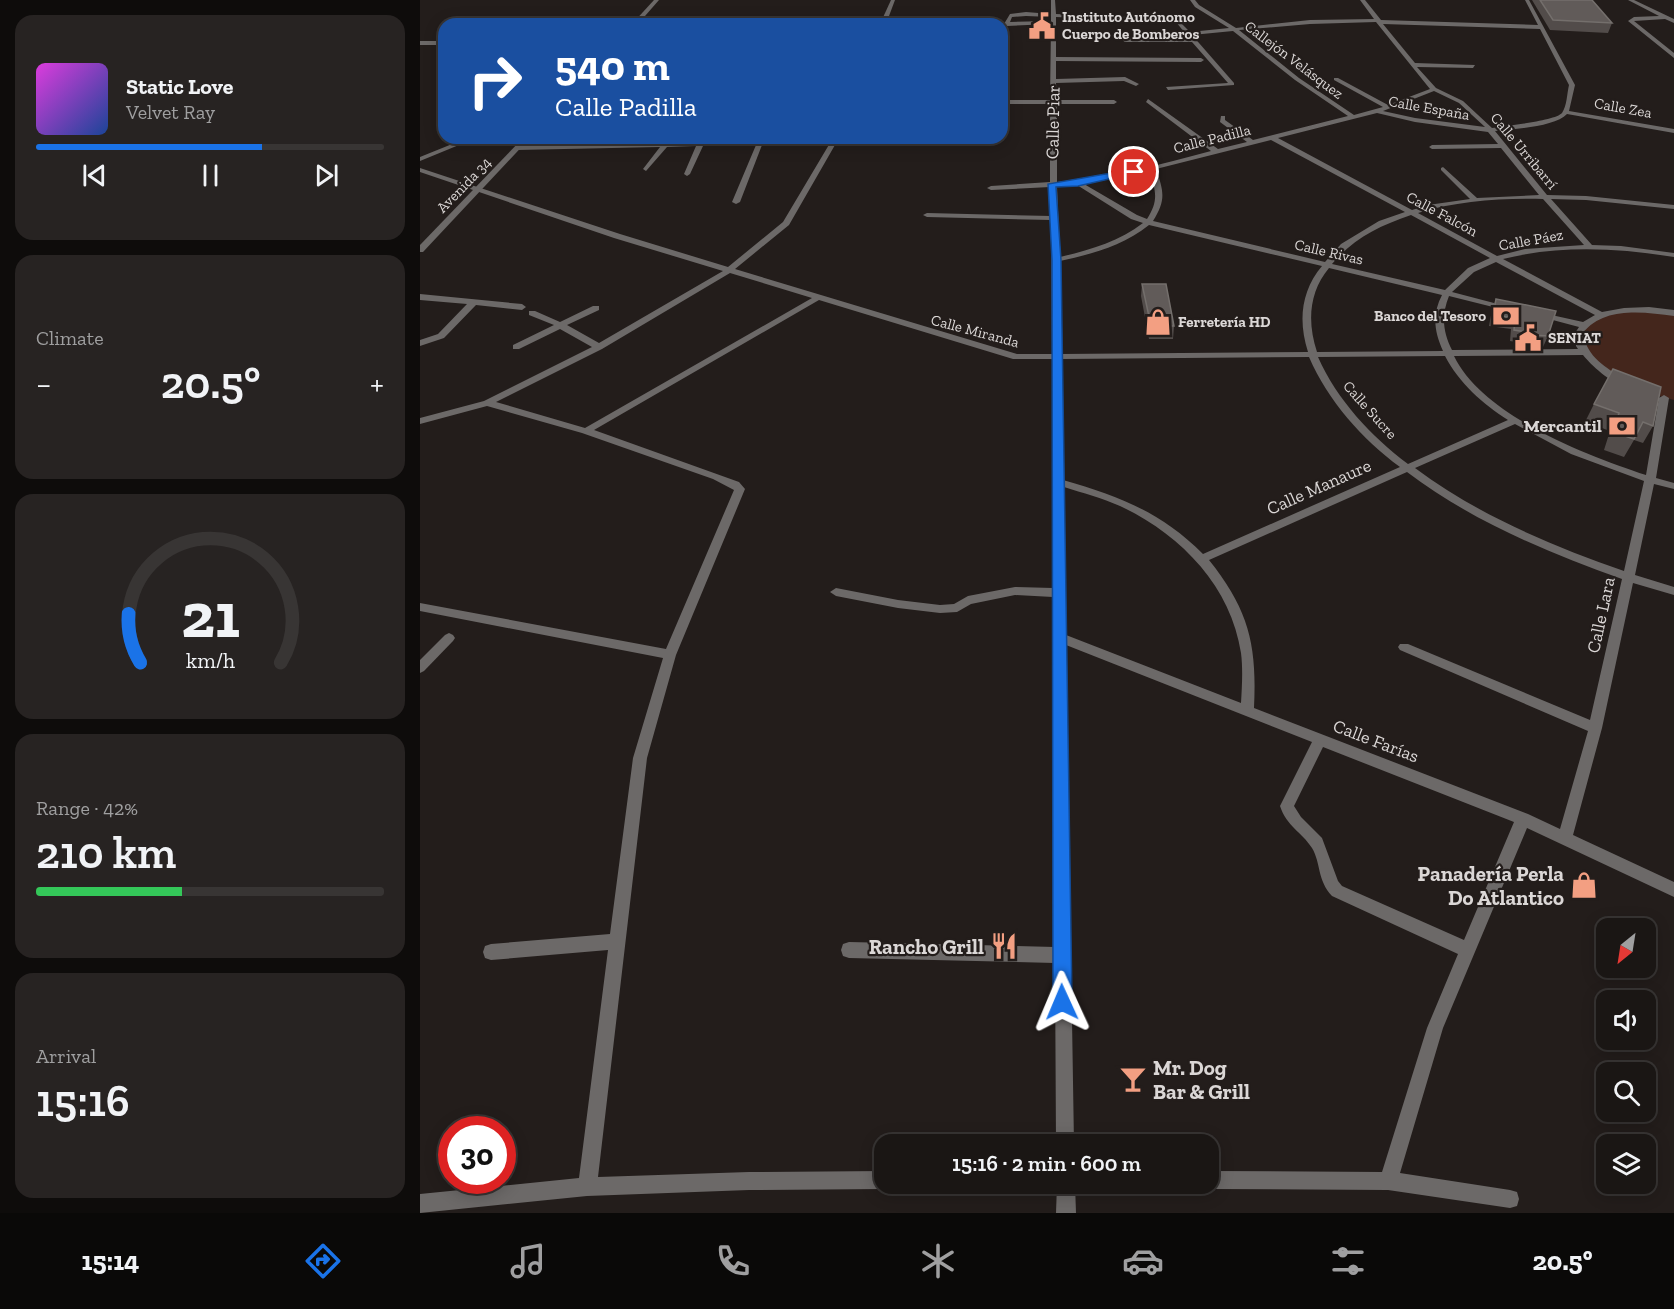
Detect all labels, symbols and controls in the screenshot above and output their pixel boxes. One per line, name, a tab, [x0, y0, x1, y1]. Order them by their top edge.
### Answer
place label: Instituto Autónomo Cuerpo de Bomberos	[1062, 8, 1199, 43]
public building icon: Instituto Autónomo Cuerpo de Bomberos	[1027, 11, 1057, 41]
street label: Callejón Velásquez	[1241, 17, 1347, 103]
text: 540 m	[555, 40, 670, 91]
icon: right	[456, 42, 534, 120]
text: Static Love	[126, 73, 233, 100]
street label: Calle Piar	[1041, 85, 1065, 159]
text: Calle Padilla	[555, 91, 697, 123]
street label: Calle España	[1387, 92, 1471, 124]
street label: Calle Zea	[1593, 94, 1653, 122]
text: Velvet Ray	[126, 100, 215, 124]
street label: Calle Urribarrí	[1487, 109, 1561, 193]
street label: Calle Padilla	[1172, 121, 1252, 157]
pin	[1108, 146, 1159, 197]
street label: Avenida 34	[433, 153, 495, 217]
icon: arrive	[1117, 155, 1150, 188]
icon: previous	[78, 159, 111, 192]
icon: pause	[194, 159, 227, 192]
icon: next	[310, 159, 343, 192]
street label: Calle Falcón	[1403, 188, 1481, 240]
street label: Calle Páez	[1497, 225, 1565, 255]
street label: Calle Rivas	[1293, 235, 1365, 269]
bank icon: Banco del Tesoro	[1491, 301, 1521, 331]
shop icon: Ferretería HD	[1143, 307, 1173, 337]
place label: Banco del Tesoro	[1374, 307, 1486, 325]
street label: Calle Miranda	[929, 311, 1021, 351]
place label: Ferretería HD	[1178, 313, 1271, 331]
public building icon: SENIAT	[1513, 323, 1543, 353]
text: Climate	[36, 326, 104, 350]
place label: SENIAT	[1548, 329, 1601, 347]
text: 20.5°	[161, 356, 261, 410]
text: −	[36, 364, 51, 403]
text: +	[370, 364, 384, 403]
street label: Calle Sucre	[1339, 377, 1401, 443]
bank icon: Mercantil	[1607, 411, 1637, 441]
place label: Mercantil	[1524, 415, 1602, 437]
street label: Calle Manaure	[1263, 454, 1375, 520]
street label: Calle Lara	[1582, 575, 1620, 655]
text: 21	[181, 579, 239, 654]
text: km/h	[186, 649, 234, 674]
street label: Calle Farías	[1330, 715, 1422, 767]
text: Range · 42%	[36, 796, 138, 820]
text: 210 km	[36, 826, 176, 880]
place label: Panadería Perla Do Atlantico	[1418, 861, 1564, 910]
shop icon: Panadería Perla Do Atlantico	[1569, 870, 1599, 900]
north arrow	[1596, 918, 1656, 978]
map controls	[1596, 918, 1656, 1194]
restaurant icon: Rancho Grill	[989, 931, 1019, 961]
place label: Rancho Grill	[869, 934, 984, 959]
position arrow	[1030, 970, 1094, 1034]
button: sound	[1596, 990, 1656, 1050]
text: Arrival	[36, 1044, 96, 1068]
place label: Mr. Dog Bar & Grill	[1153, 1055, 1250, 1104]
button: search	[1596, 1062, 1656, 1122]
bar icon: Mr. Dog Bar & Grill	[1118, 1064, 1148, 1094]
text: 15:16	[36, 1074, 130, 1128]
speed limit sign: 30	[438, 1116, 516, 1194]
button: layers	[1596, 1134, 1656, 1194]
text: 15:16 · 2 min · 600 m	[952, 1150, 1141, 1177]
icon: directions	[302, 1240, 344, 1282]
icon: music	[507, 1240, 549, 1282]
icon: phone	[712, 1240, 754, 1282]
icon: climate	[917, 1240, 959, 1282]
icon: car	[1122, 1240, 1164, 1282]
icon: filters	[1327, 1240, 1369, 1282]
text: 15:14	[81, 1245, 139, 1277]
text: 20.5°	[1532, 1245, 1592, 1277]

